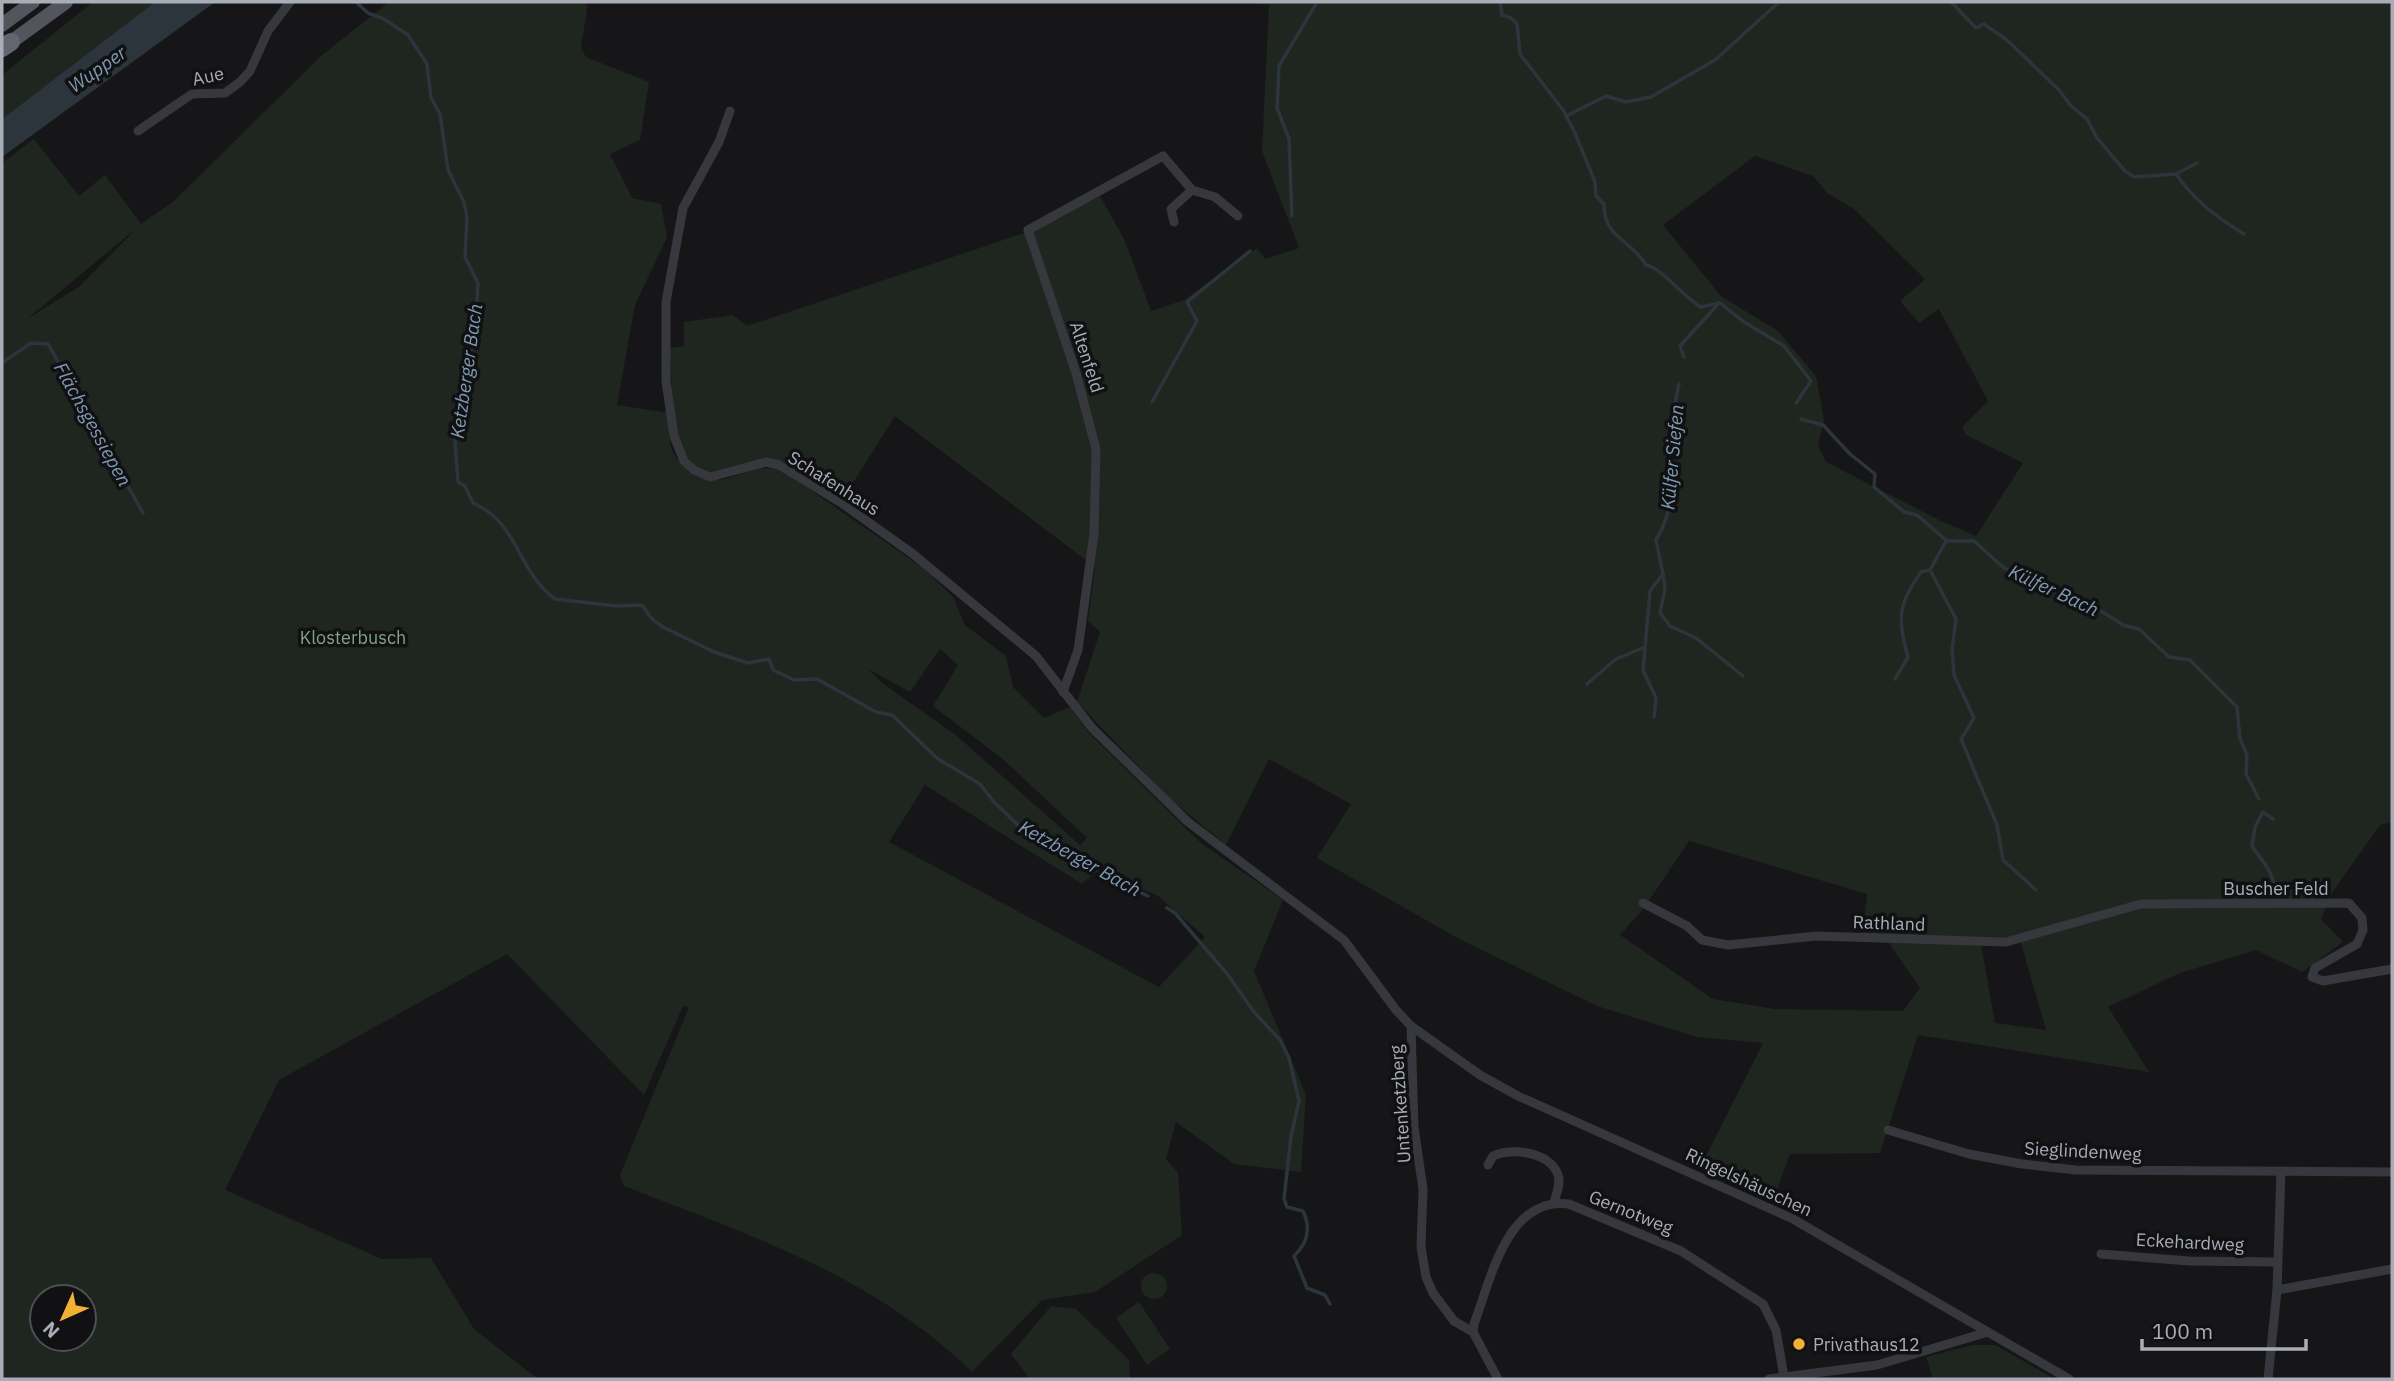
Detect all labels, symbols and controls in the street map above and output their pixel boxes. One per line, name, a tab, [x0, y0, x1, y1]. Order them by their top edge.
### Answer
water label: Wupper	[63, 40, 132, 98]
street label: Aue	[190, 61, 226, 91]
water label: Ketzberger Bach	[445, 302, 487, 440]
street label: Altenfeld	[1065, 318, 1109, 396]
water label: Flächsgessiepen	[49, 358, 137, 490]
water label: Külfer Siefen	[1655, 403, 1689, 511]
street label: Schafenhaus	[784, 446, 884, 520]
water label: Külfer Bach	[2005, 559, 2103, 621]
park label: Klosterbusch	[300, 626, 406, 649]
water label: Ketzberger Bach	[1015, 815, 1145, 901]
street label: Buscher Feld	[2223, 877, 2329, 900]
street label: Rathland	[1852, 910, 1926, 936]
street label: Untenketzberg	[1384, 1044, 1416, 1164]
street label: Sieglindenweg	[2024, 1136, 2143, 1166]
street label: Ringelshäuschen	[1682, 1143, 1816, 1221]
street label: Gernotweg	[1586, 1185, 1677, 1239]
street label: Eckehardweg	[2135, 1228, 2245, 1256]
north arrow	[28, 1283, 98, 1353]
scale bar	[2142, 1308, 2306, 1352]
text: N	[38, 1317, 64, 1343]
text: 100 m	[2152, 1317, 2213, 1345]
place label: Privathaus12	[1813, 1333, 1920, 1356]
marker: Privathaus12	[1791, 1336, 1807, 1352]

